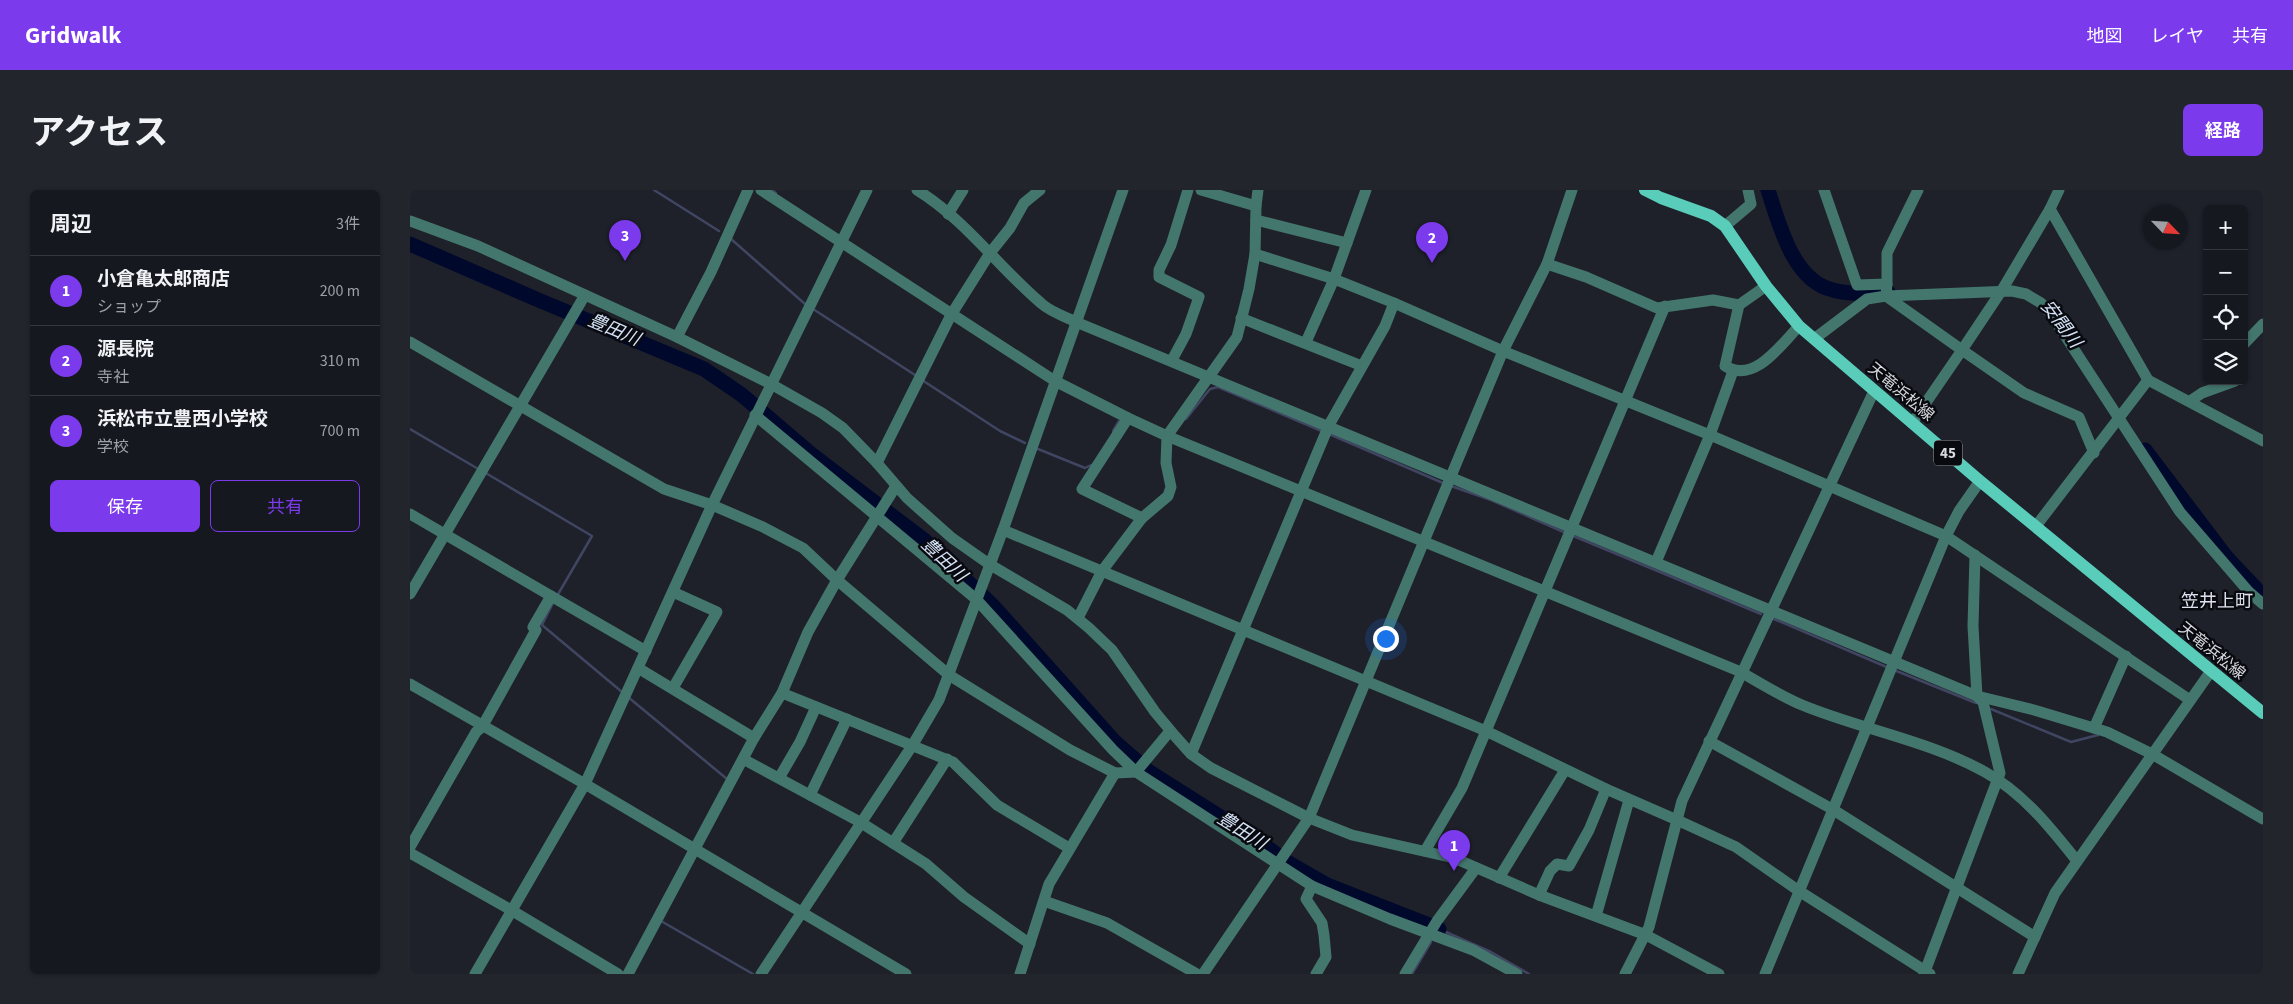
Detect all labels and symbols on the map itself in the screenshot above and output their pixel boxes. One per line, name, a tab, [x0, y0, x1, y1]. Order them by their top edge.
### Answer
north arrow	[2143, 205, 2188, 250]
pin: 3	[609, 220, 641, 261]
pin: 2	[1416, 222, 1448, 263]
water label: 安間川	[2035, 295, 2088, 355]
water label: 豊田川	[584, 308, 646, 353]
street label: 天竜浜松線	[1863, 358, 1939, 426]
road number: 45	[1934, 440, 1962, 466]
water label: 豊田川	[916, 532, 974, 589]
district label: 笠井上町	[2181, 589, 2253, 614]
street label: 天竜浜松線	[2174, 617, 2250, 685]
your location	[1373, 626, 1399, 652]
water label: 豊田川	[1212, 806, 1273, 857]
pin: 1	[1438, 830, 1470, 871]

